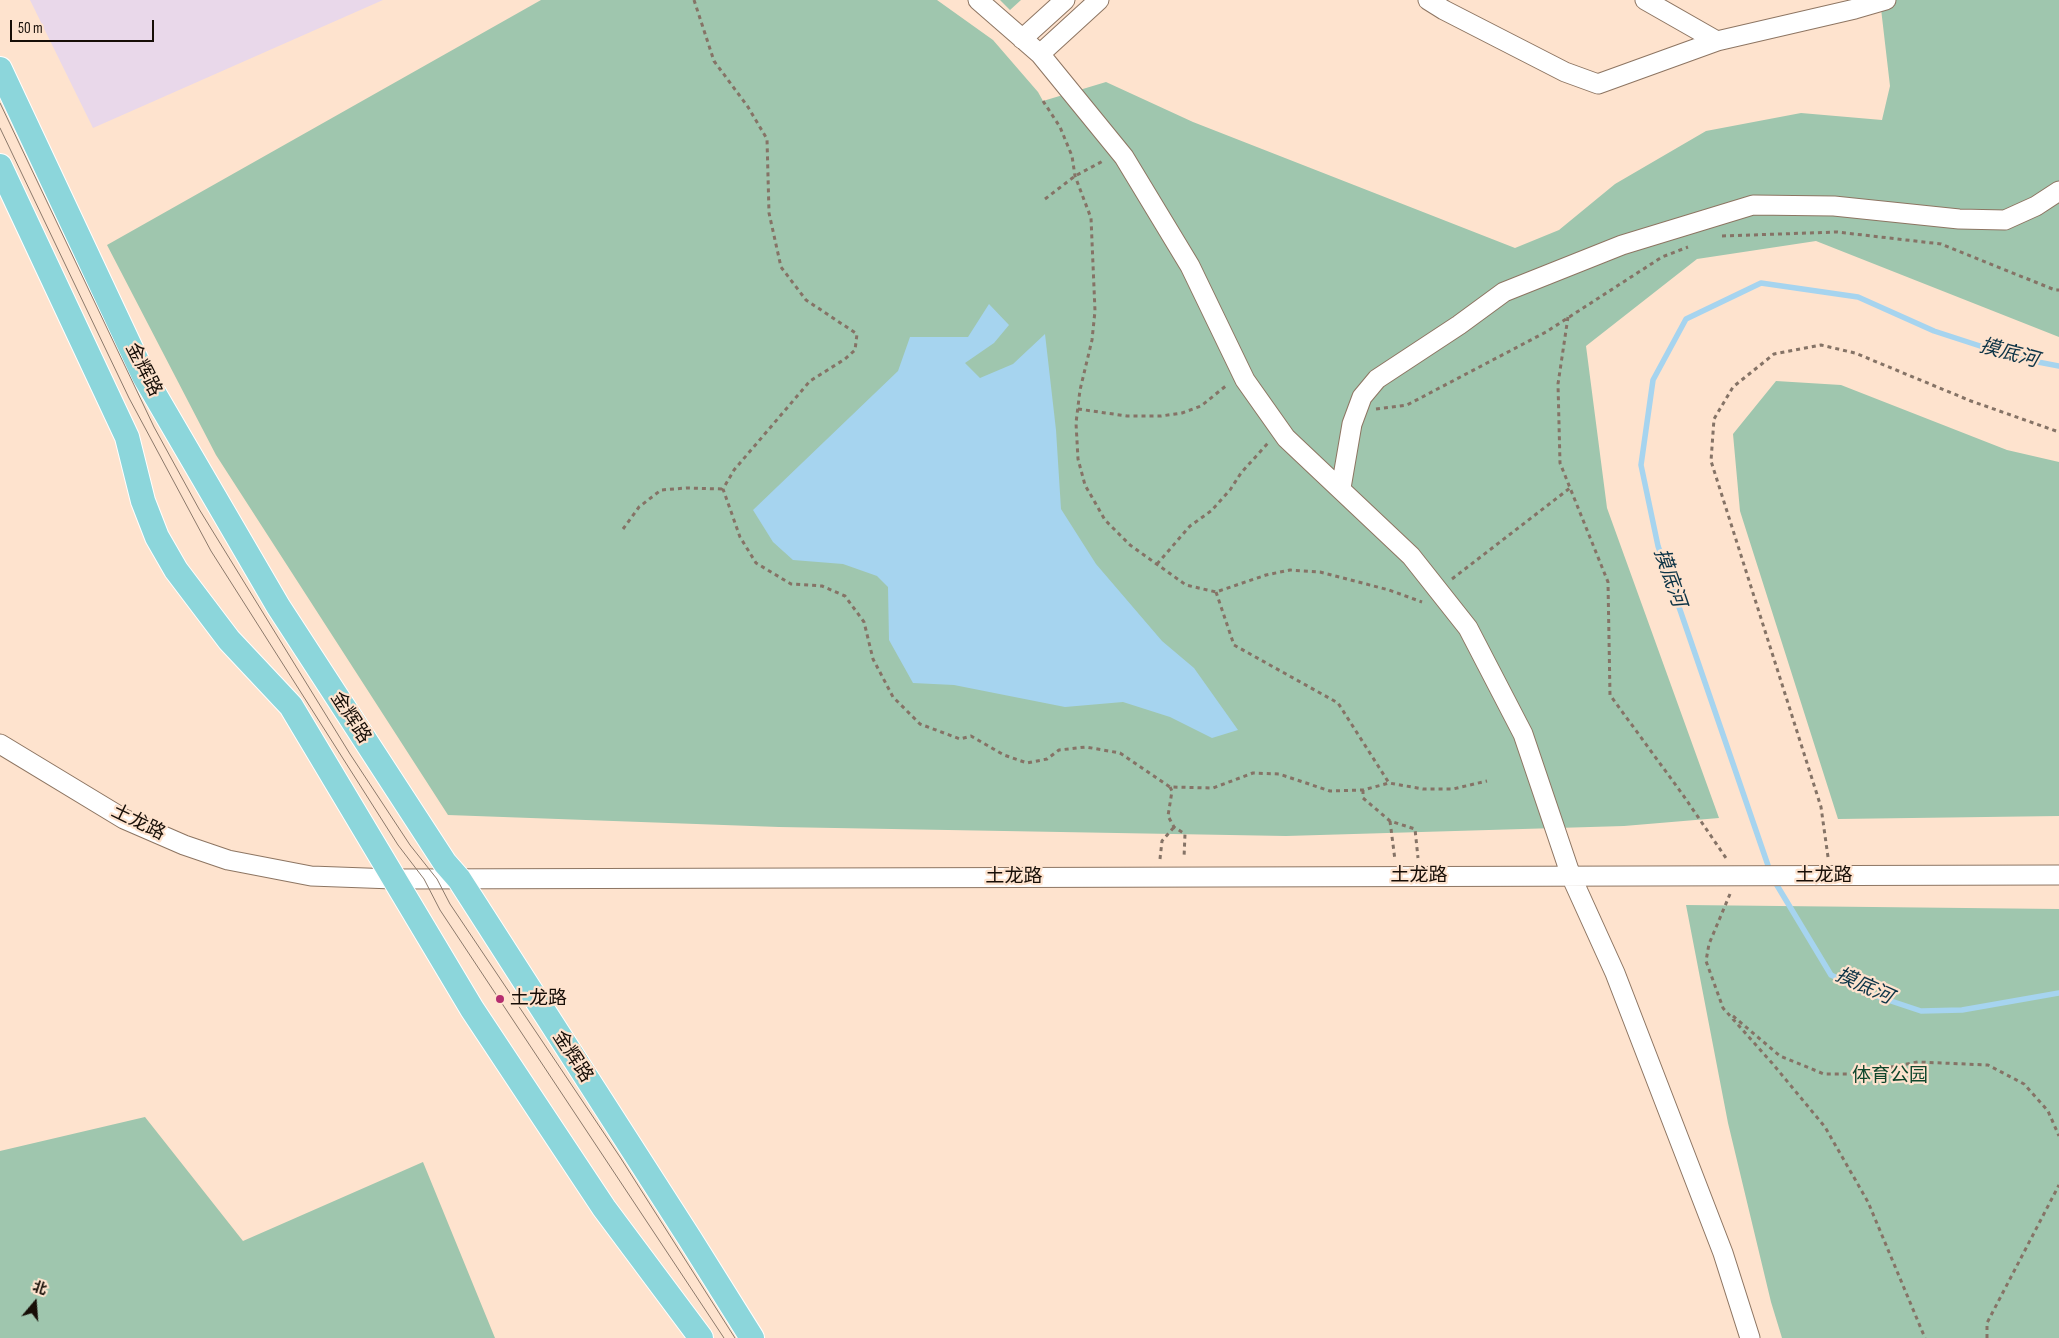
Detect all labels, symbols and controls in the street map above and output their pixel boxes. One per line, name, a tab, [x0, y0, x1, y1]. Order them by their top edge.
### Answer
scale bar	[12, 10, 156, 42]
text: 50 m	[18, 19, 43, 38]
water label: 摸底河	[1977, 335, 2041, 373]
street label: 金辉路	[120, 339, 166, 401]
water label: 摸底河	[1648, 546, 1690, 610]
street label: 金辉路	[325, 688, 375, 748]
street label: 土龙路	[107, 800, 169, 846]
street label: 土龙路	[1391, 865, 1447, 887]
street label: 土龙路	[1796, 865, 1852, 887]
street label: 土龙路	[986, 866, 1042, 888]
water label: 摸底河	[1832, 964, 1896, 1010]
place label: 土龙路	[510, 988, 567, 1010]
marker: 土龙路	[494, 993, 506, 1005]
street label: 金辉路	[547, 1027, 597, 1087]
park label: 体育公园	[1852, 1065, 1928, 1087]
north arrow	[10, 1278, 60, 1328]
text: 北	[31, 1278, 49, 1299]

